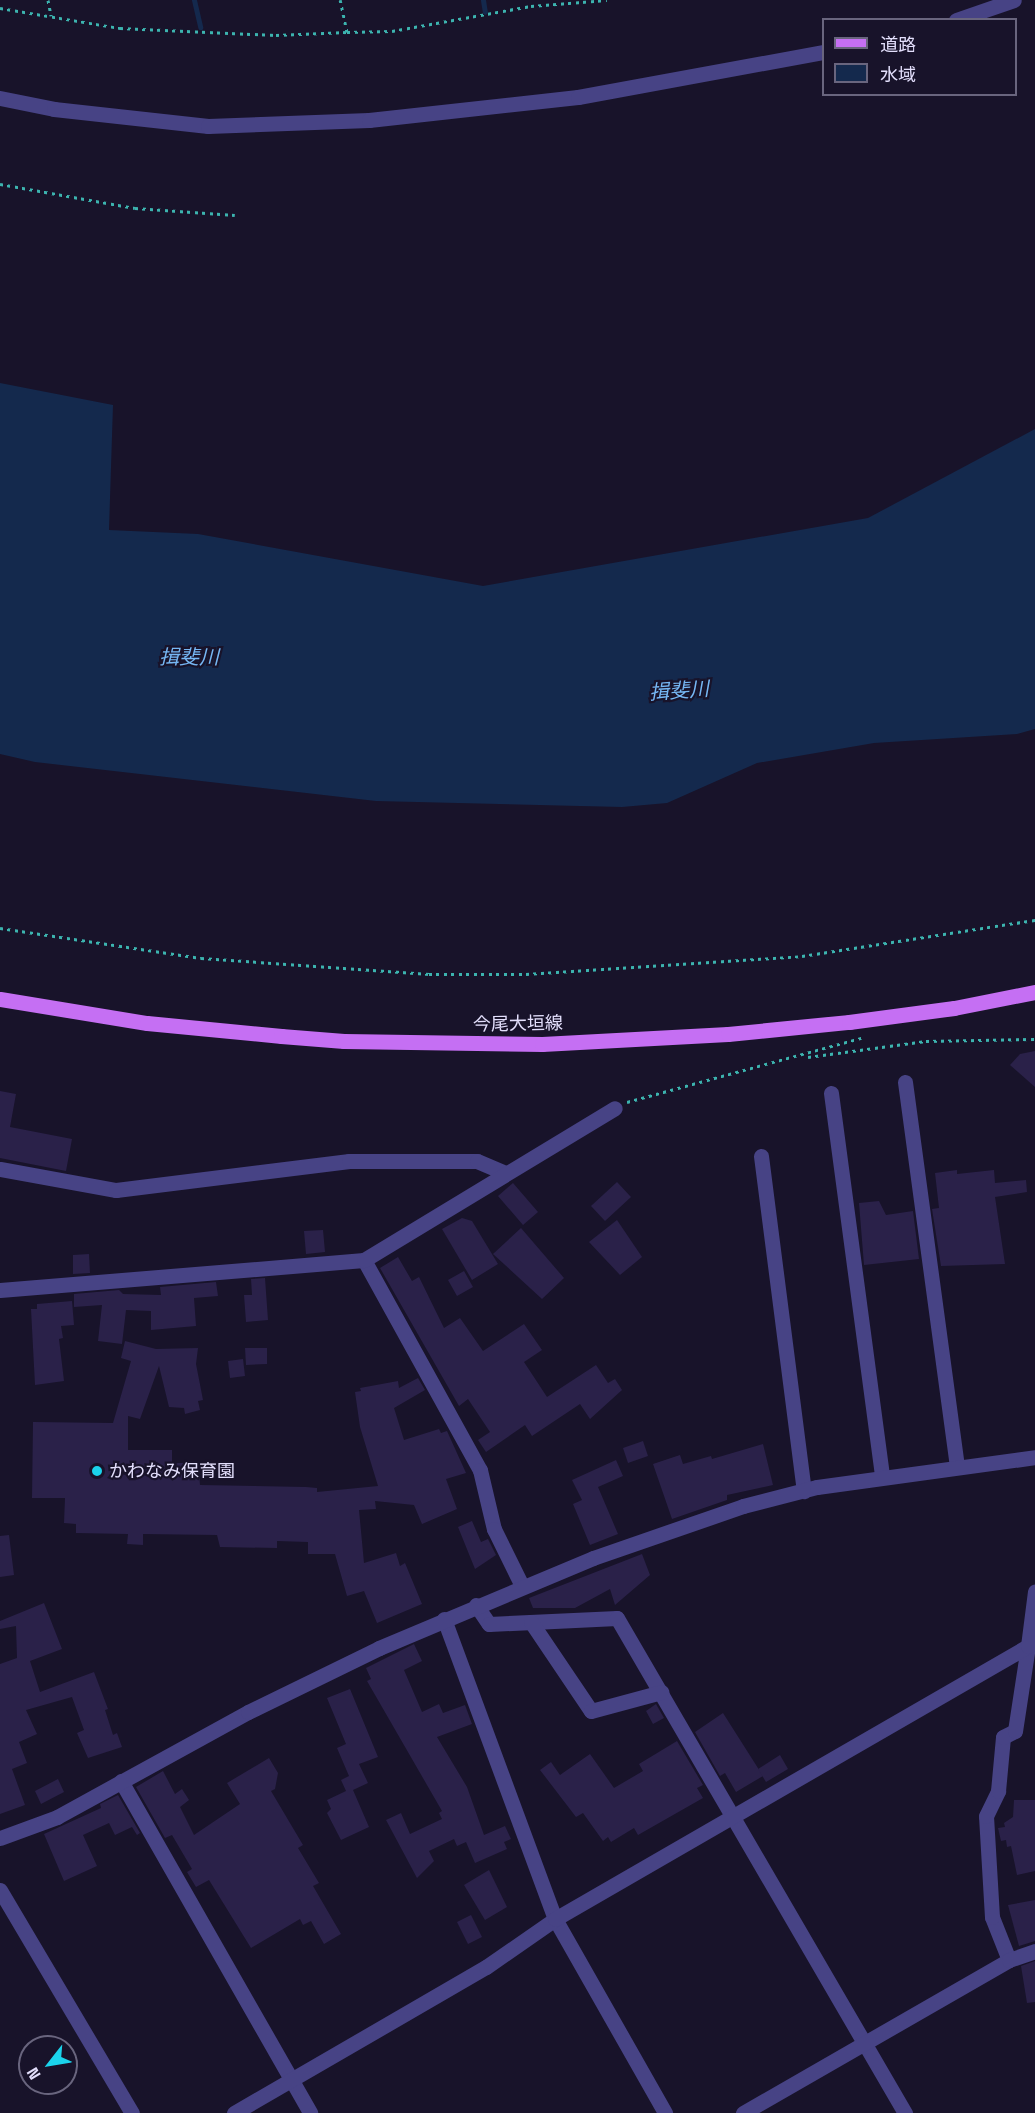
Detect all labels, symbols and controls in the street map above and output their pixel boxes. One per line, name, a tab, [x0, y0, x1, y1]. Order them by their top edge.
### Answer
legend	[822, 18, 1017, 96]
text: 道路	[880, 33, 916, 56]
text: 水域	[880, 63, 916, 86]
water label: 揖斐川	[159, 645, 219, 669]
water label: 揖斐川	[648, 677, 710, 705]
street label: 今尾大垣線	[473, 1012, 563, 1036]
place label: かわなみ保育園	[109, 1460, 235, 1482]
marker: かわなみ保育園	[90, 1464, 104, 1478]
north arrow	[18, 2035, 78, 2095]
text: N	[22, 2063, 46, 2084]

